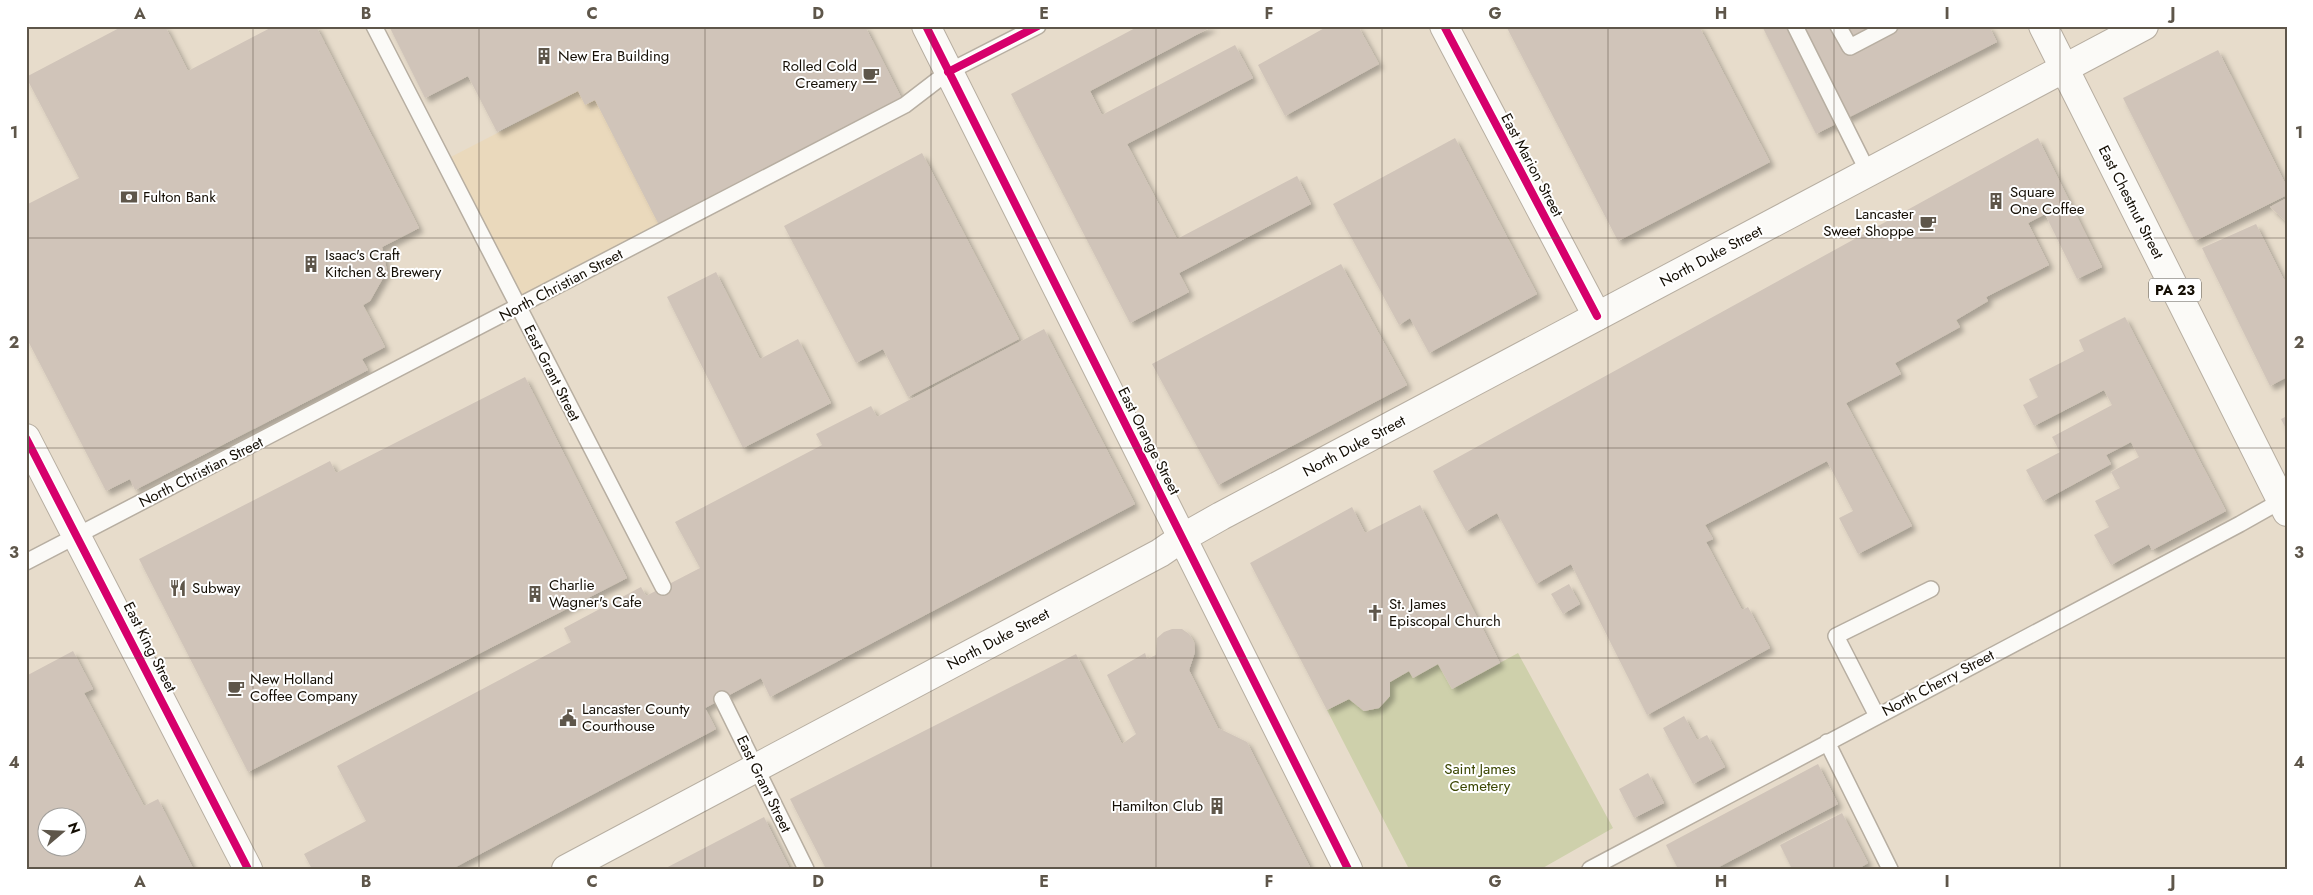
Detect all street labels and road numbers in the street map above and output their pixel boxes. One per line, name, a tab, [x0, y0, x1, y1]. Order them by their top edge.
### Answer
street label: East Marion Street	[1495, 109, 1569, 221]
street label: East Chestnut Street	[2093, 141, 2169, 263]
street label: North Duke Street	[1656, 219, 1767, 292]
street label: North Christian Street	[495, 243, 627, 327]
road number: PA 23	[2149, 278, 2201, 302]
street label: East Grant Street	[518, 321, 586, 425]
street label: East Orange Street	[1112, 383, 1186, 499]
street label: North Duke Street	[1299, 409, 1410, 482]
street label: North Christian Street	[135, 431, 267, 513]
street label: East King Street	[118, 598, 182, 696]
street label: North Duke Street	[943, 602, 1054, 675]
street label: North Cherry Street	[1878, 644, 1998, 722]
street label: East Grant Street	[731, 732, 797, 837]

